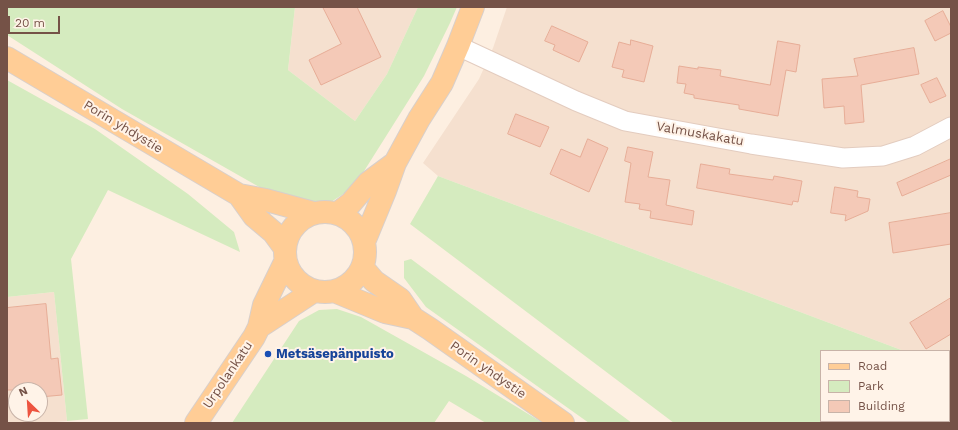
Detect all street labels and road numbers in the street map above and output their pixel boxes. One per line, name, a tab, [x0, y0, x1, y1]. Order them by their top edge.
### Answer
street label: Porin yhdystie	[81, 97, 165, 157]
street label: Valmuskakatu	[655, 119, 745, 149]
street label: Urpolankatu	[200, 338, 256, 412]
street label: Porin yhdystie	[447, 338, 529, 402]

